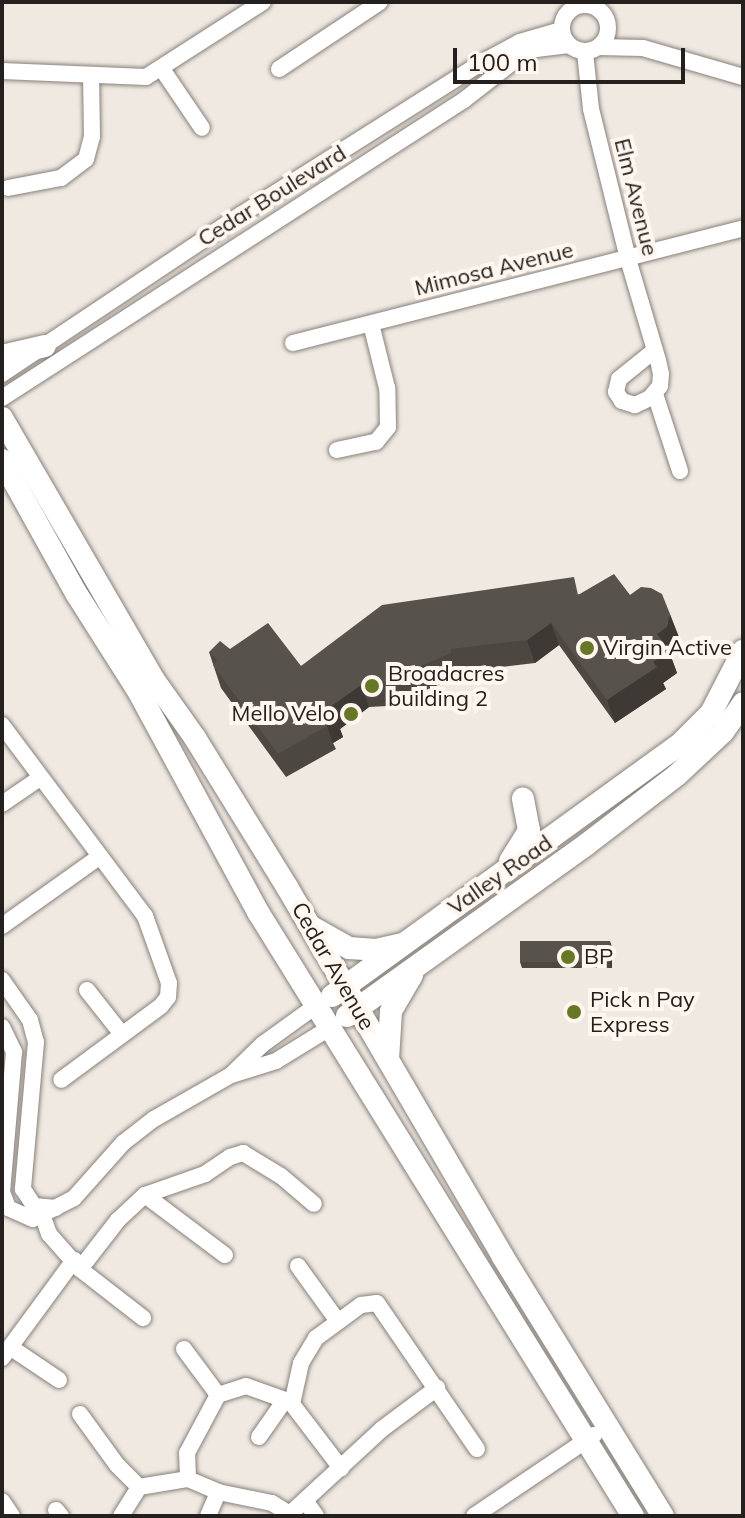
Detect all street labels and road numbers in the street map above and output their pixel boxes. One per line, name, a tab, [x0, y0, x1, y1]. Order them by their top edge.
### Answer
street label: Elm Avenue	[609, 136, 663, 258]
street label: Cedar Boulevard	[193, 140, 351, 252]
street label: Mimosa Avenue	[412, 237, 576, 301]
street label: Valley Road	[443, 829, 557, 921]
street label: Cedar Avenue	[286, 897, 380, 1035]

